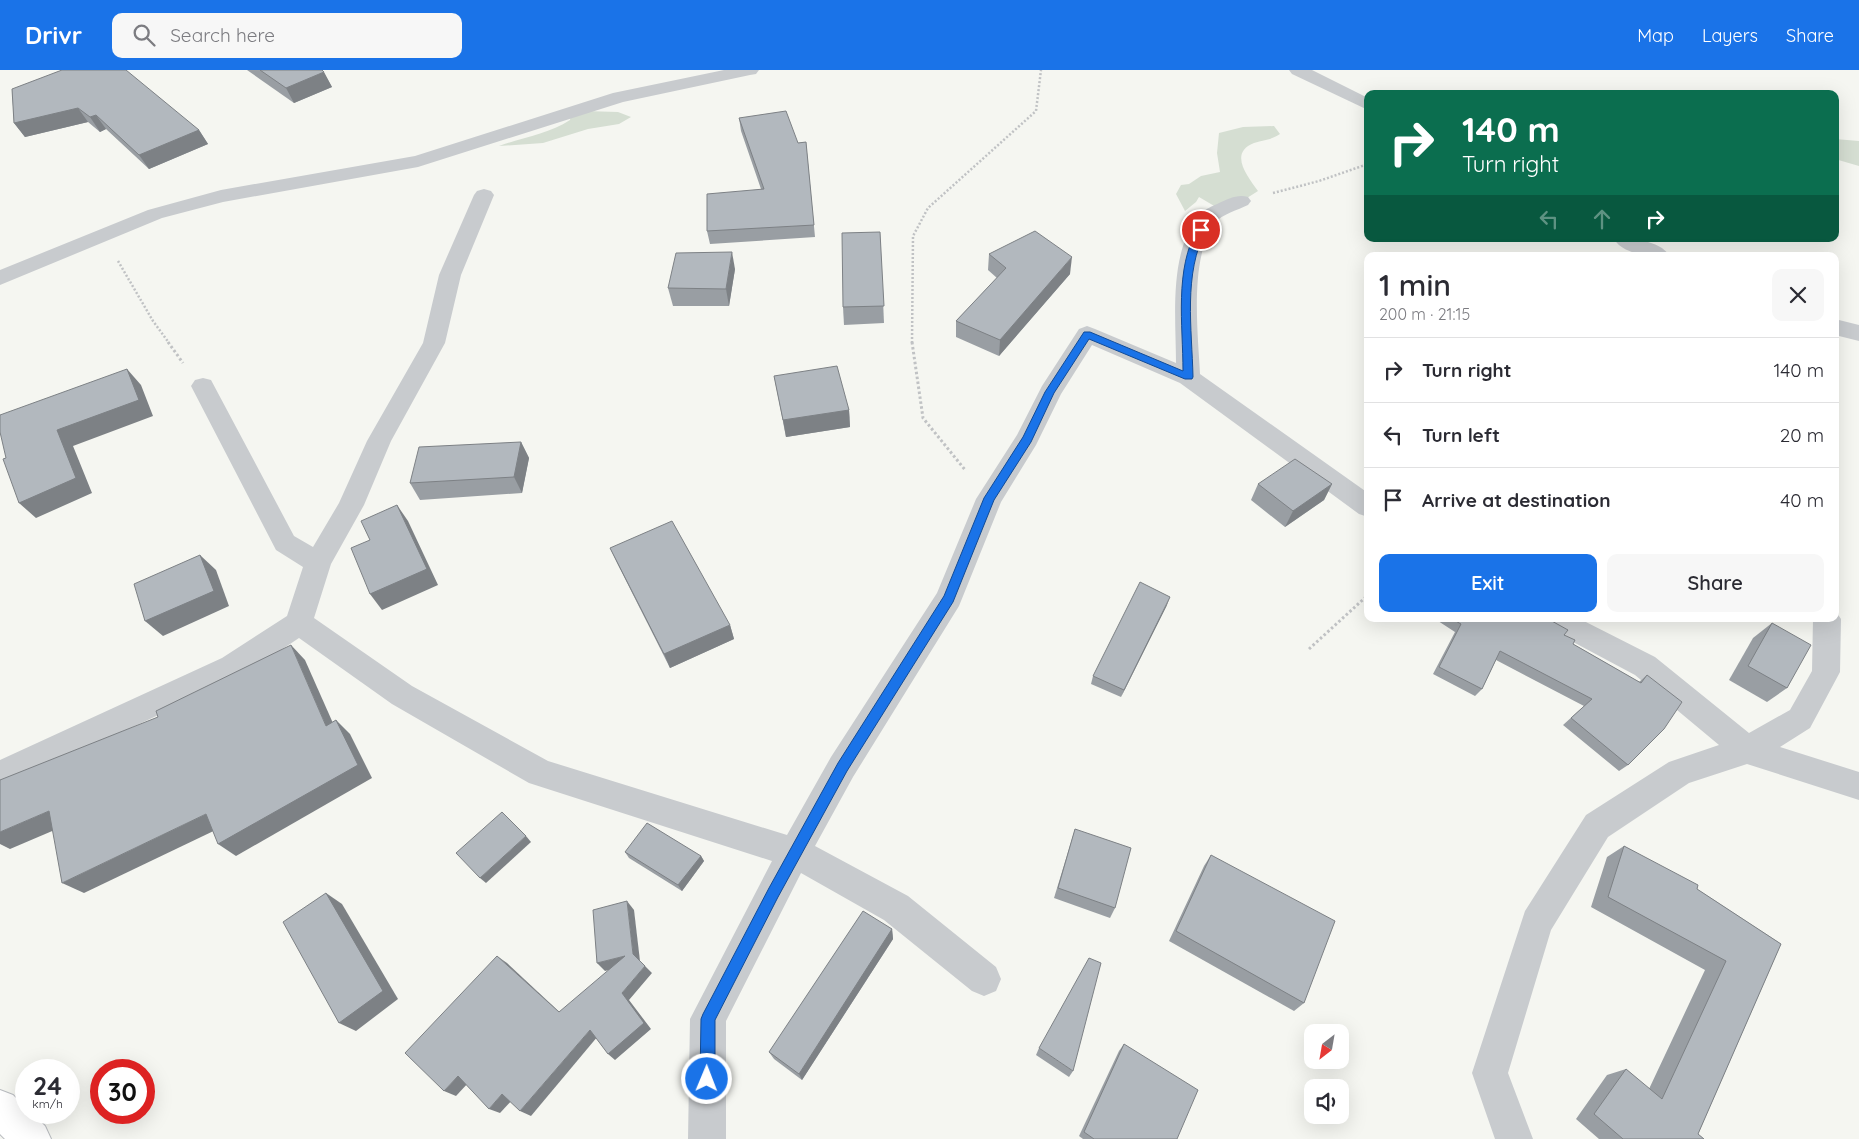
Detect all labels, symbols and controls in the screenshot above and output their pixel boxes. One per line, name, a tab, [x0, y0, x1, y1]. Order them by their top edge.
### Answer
search box	[112, 13, 462, 58]
text: Drivr	[25, 20, 82, 50]
icon: search	[130, 21, 158, 49]
text: Search here	[170, 23, 275, 47]
text: Map	[1637, 24, 1674, 47]
text: Layers	[1702, 24, 1758, 47]
text: Share	[1786, 24, 1834, 47]
text: 140 m	[1462, 107, 1560, 151]
icon: right	[1379, 110, 1444, 175]
text: Turn right	[1462, 150, 1559, 178]
icon: left	[1535, 205, 1563, 233]
icon: ahead	[1588, 205, 1616, 233]
icon: right	[1641, 205, 1669, 233]
pin	[1180, 209, 1222, 251]
icon: arrive	[1187, 216, 1215, 244]
text: 1 min	[1379, 266, 1451, 304]
button: close	[1772, 269, 1824, 321]
text: 200 m · 21:15	[1379, 304, 1470, 324]
icon: right	[1379, 356, 1407, 384]
text: Turn right	[1422, 358, 1511, 382]
text: 140 m	[1773, 358, 1824, 382]
icon: left	[1379, 421, 1407, 449]
text: Turn left	[1422, 423, 1500, 447]
text: 20 m	[1780, 423, 1824, 447]
icon: arrive	[1379, 486, 1407, 514]
text: Arrive at destination	[1422, 488, 1611, 512]
text: 40 m	[1780, 488, 1824, 512]
button: Exit	[1379, 554, 1597, 612]
button: Share	[1607, 554, 1824, 612]
north arrow	[1304, 1024, 1349, 1069]
map controls	[1304, 1024, 1349, 1124]
position arrow	[680, 1052, 732, 1104]
speed limit sign: 30	[90, 1059, 155, 1124]
text: 24	[33, 1070, 62, 1101]
button: sound	[1304, 1079, 1349, 1124]
text: km/h	[32, 1096, 63, 1111]

